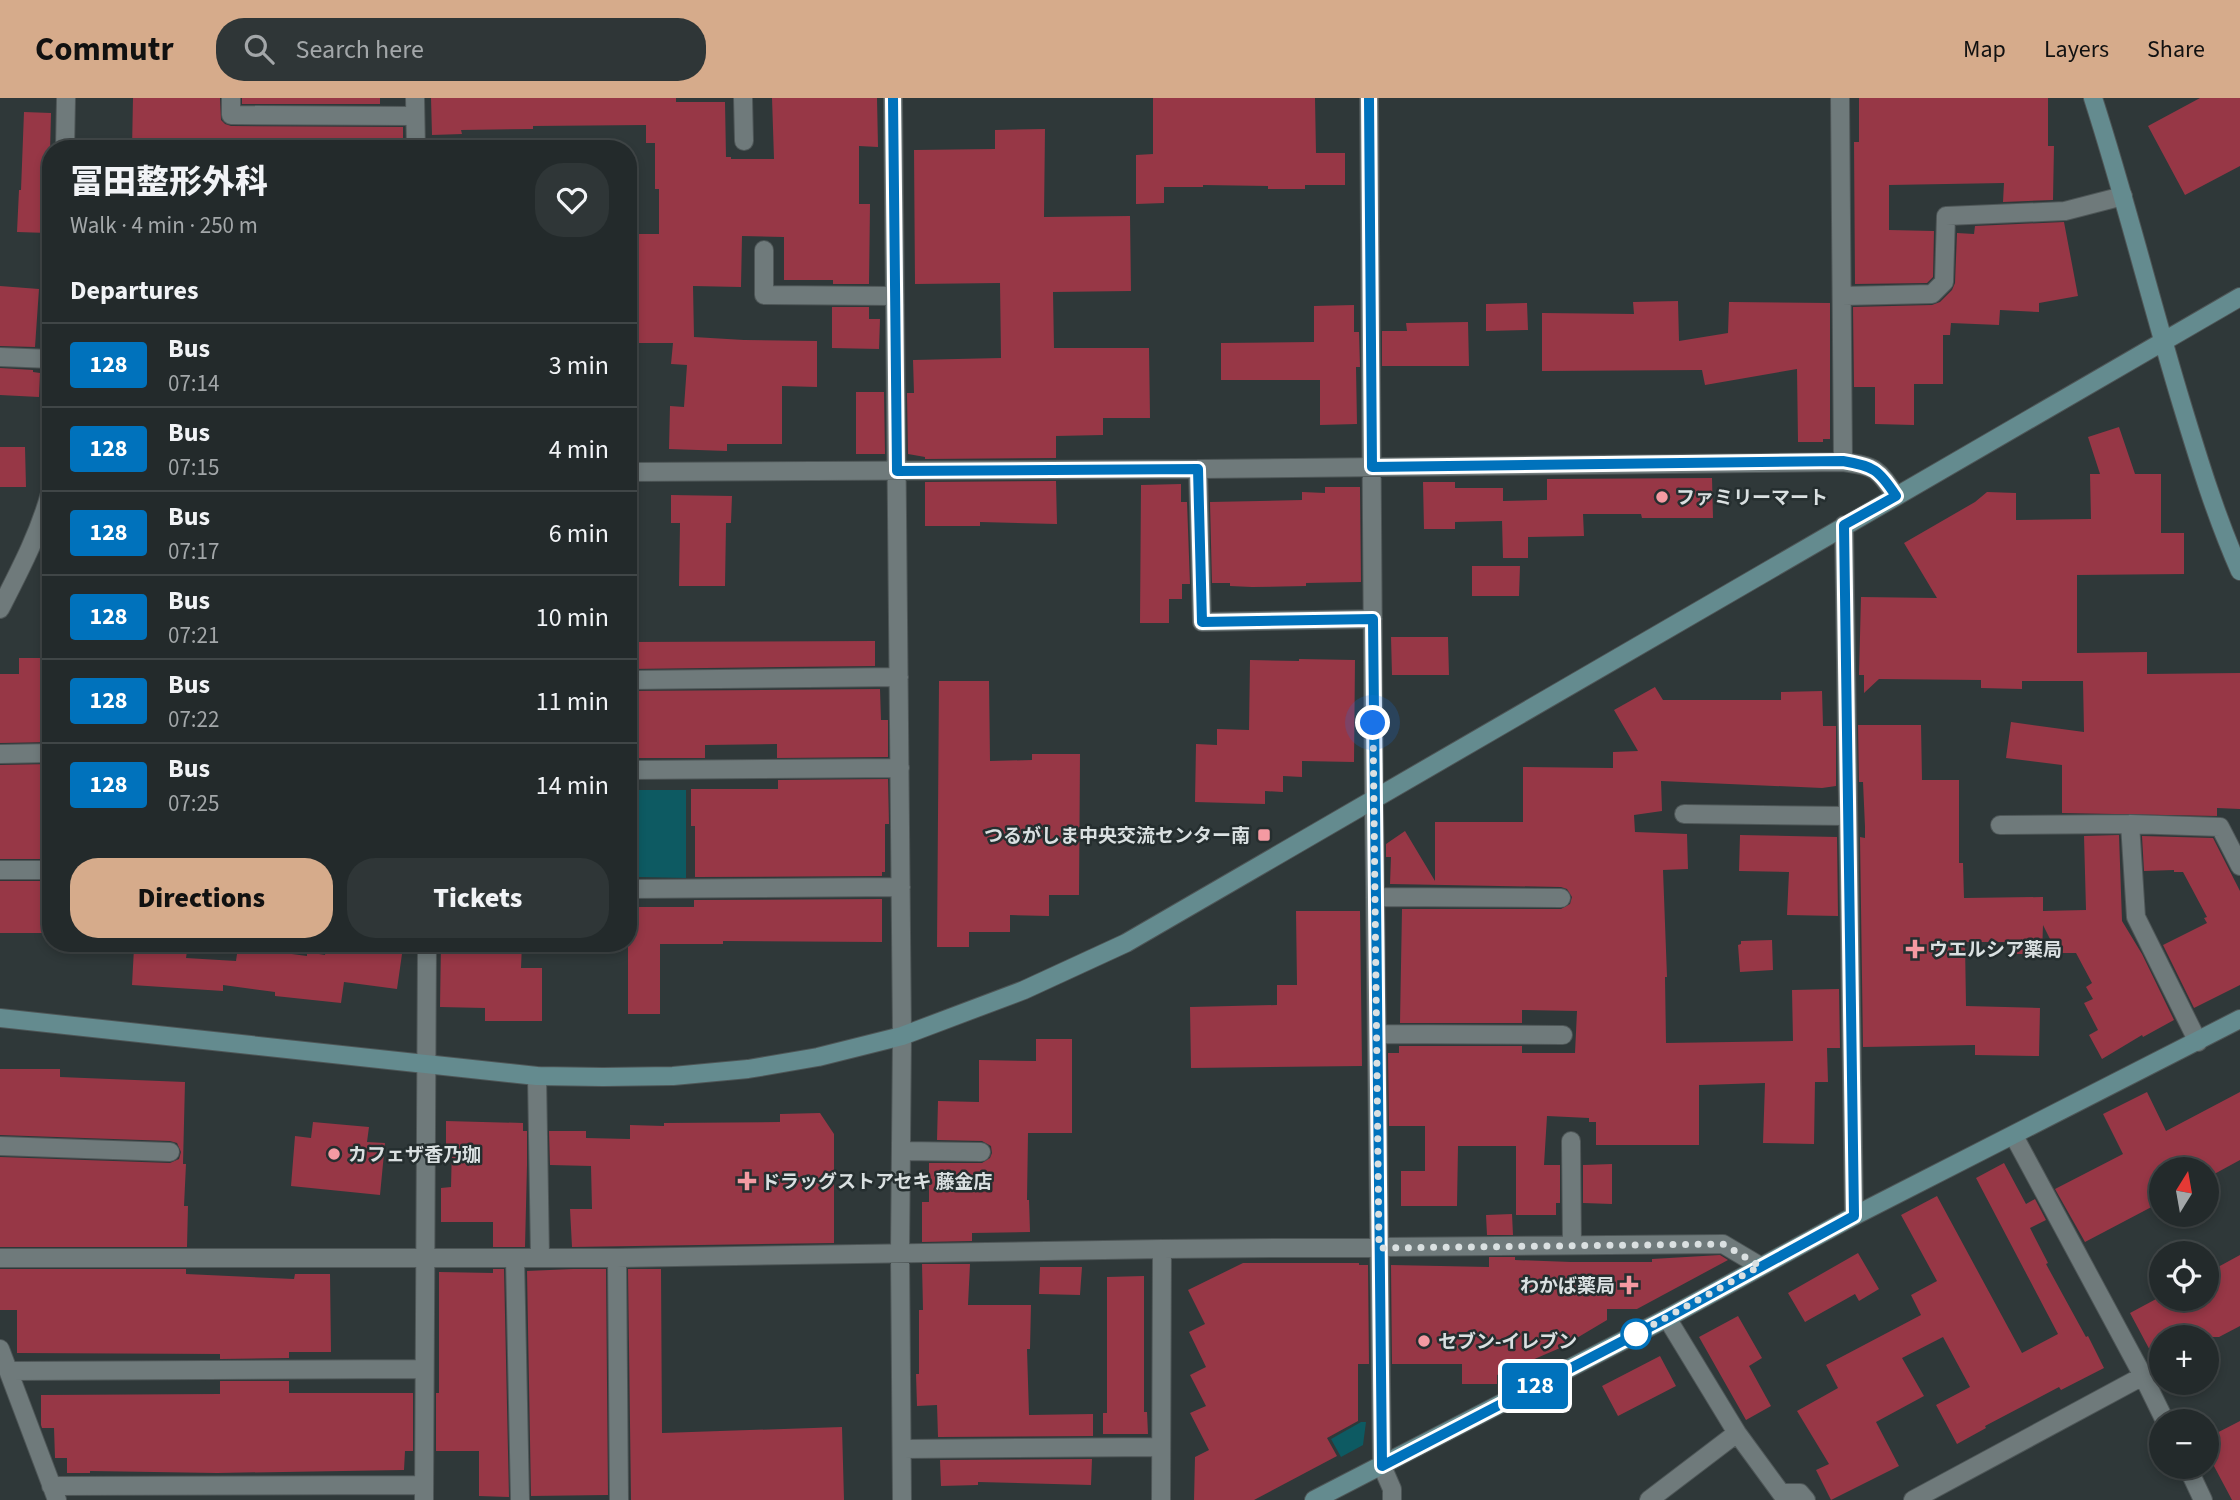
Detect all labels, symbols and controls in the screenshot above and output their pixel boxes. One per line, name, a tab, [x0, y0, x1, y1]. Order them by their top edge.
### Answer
search box	[216, 18, 706, 81]
text: Commutr	[35, 26, 174, 73]
icon: search	[240, 30, 278, 68]
text: Search here	[296, 31, 424, 68]
text: Map	[1963, 32, 2006, 67]
text: Layers	[2044, 32, 2109, 67]
text: Share	[2147, 32, 2205, 67]
text: 冨田整形外科	[70, 159, 268, 206]
button: heart	[535, 163, 609, 237]
text: Walk · 4 min · 250 m	[70, 209, 258, 242]
text: Departures	[70, 272, 198, 309]
text: Bus	[168, 330, 210, 367]
text: 128	[89, 347, 128, 382]
text: 3 min	[549, 347, 609, 384]
text: 07:14	[168, 367, 219, 400]
text: Bus	[168, 414, 210, 451]
text: 128	[89, 431, 128, 466]
text: 4 min	[549, 431, 609, 468]
text: 07:15	[168, 451, 219, 484]
place label: ファミリーマート	[1676, 485, 1828, 512]
marker: ファミリーマート	[1654, 489, 1670, 505]
text: Bus	[168, 498, 210, 535]
text: 128	[89, 515, 128, 550]
text: 6 min	[549, 515, 609, 552]
text: 07:17	[168, 535, 219, 568]
text: Bus	[168, 582, 210, 619]
text: 128	[89, 599, 128, 634]
text: 10 min	[536, 599, 609, 636]
text: 07:21	[168, 619, 219, 652]
text: Bus	[168, 666, 210, 703]
text: 128	[89, 683, 128, 718]
text: 11 min	[536, 683, 609, 720]
text: 07:22	[168, 703, 219, 736]
your location	[1355, 705, 1390, 740]
text: Bus	[168, 750, 210, 787]
text: 128	[89, 767, 128, 802]
text: 14 min	[536, 767, 609, 804]
text: 07:25	[168, 787, 219, 820]
place label: つるがしま中央交流センター南	[984, 823, 1250, 850]
marker: つるがしま中央交流センター南	[1256, 827, 1272, 843]
button: Directions	[70, 858, 333, 938]
button: Tickets	[347, 858, 609, 938]
place label: ウエルシア薬局	[1929, 937, 2062, 964]
marker: ウエルシア薬局	[1907, 941, 1923, 957]
place label: カフェザ香乃珈	[348, 1142, 481, 1169]
marker: カフェザ香乃珈	[326, 1146, 342, 1162]
north arrow	[2149, 1157, 2219, 1227]
map controls	[2149, 1157, 2219, 1479]
place label: ドラッグストアセキ 藤金店	[761, 1169, 992, 1196]
marker: ドラッグストアセキ 藤金店	[739, 1173, 755, 1189]
button: locate	[2149, 1241, 2219, 1311]
place label: わかば薬局	[1520, 1273, 1615, 1300]
marker: わかば薬局	[1621, 1277, 1637, 1293]
unlabelled marker	[1621, 1319, 1651, 1349]
button: +	[2149, 1325, 2219, 1395]
place label: セブン-イレブン	[1438, 1329, 1577, 1356]
marker: セブン-イレブン	[1416, 1333, 1432, 1349]
line badge: 128	[1495, 1363, 1575, 1409]
text: 128	[1516, 1368, 1554, 1403]
button: −	[2149, 1409, 2219, 1479]

